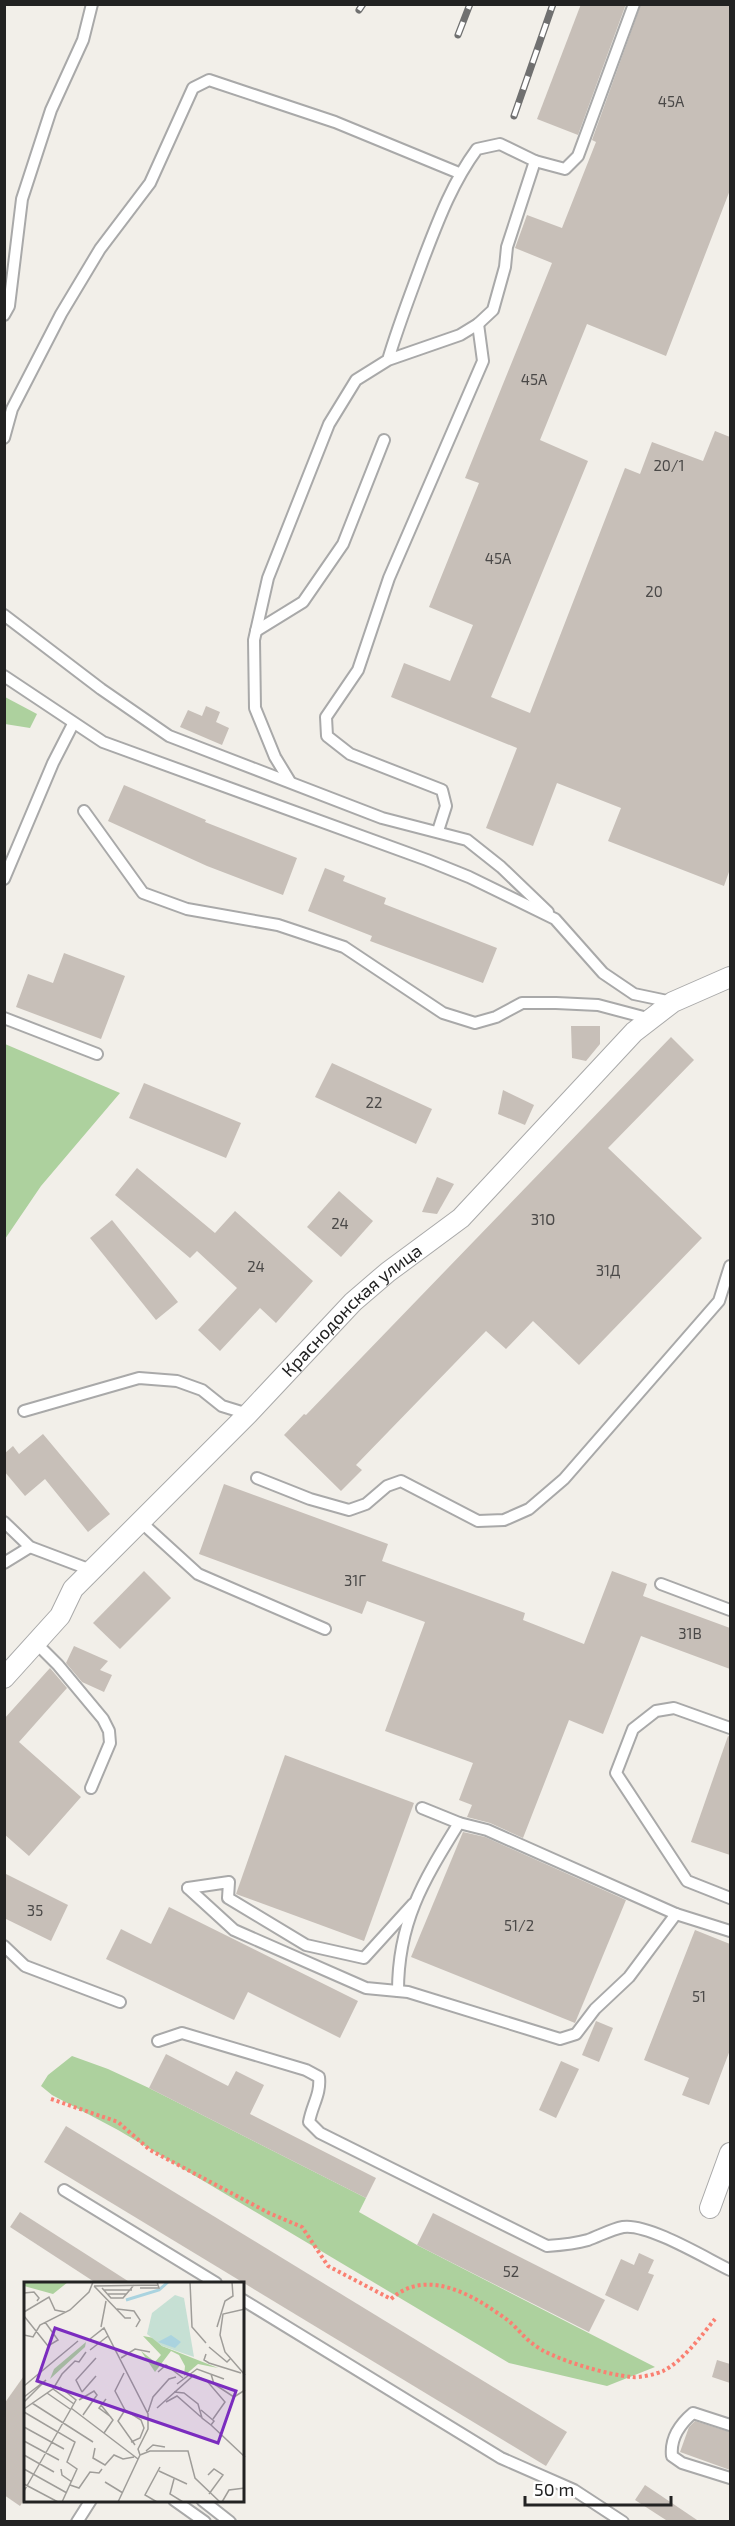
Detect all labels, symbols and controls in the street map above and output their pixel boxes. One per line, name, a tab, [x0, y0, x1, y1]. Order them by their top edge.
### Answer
house number: 45А	[658, 92, 685, 110]
house number: 45А	[521, 370, 548, 388]
house number: 20/1	[653, 456, 685, 474]
house number: 45А	[485, 549, 512, 567]
house number: 20	[645, 582, 663, 600]
house number: 22	[366, 1093, 382, 1111]
house number: 31О	[531, 1210, 555, 1228]
house number: 24	[331, 1214, 349, 1232]
street label: Краснодонская улица	[277, 1239, 426, 1381]
house number: 24	[247, 1257, 265, 1275]
house number: 31Д	[596, 1261, 620, 1279]
house number: 31Г	[344, 1571, 366, 1589]
house number: 31В	[678, 1624, 702, 1642]
house number: 35	[27, 1901, 43, 1919]
house number: 51/2	[504, 1916, 534, 1934]
house number: 51	[692, 1987, 706, 2005]
house number: 52	[503, 2262, 519, 2280]
inset map	[24, 2282, 244, 2502]
scale bar	[525, 2469, 670, 2507]
text: 50 m	[534, 2478, 574, 2500]

